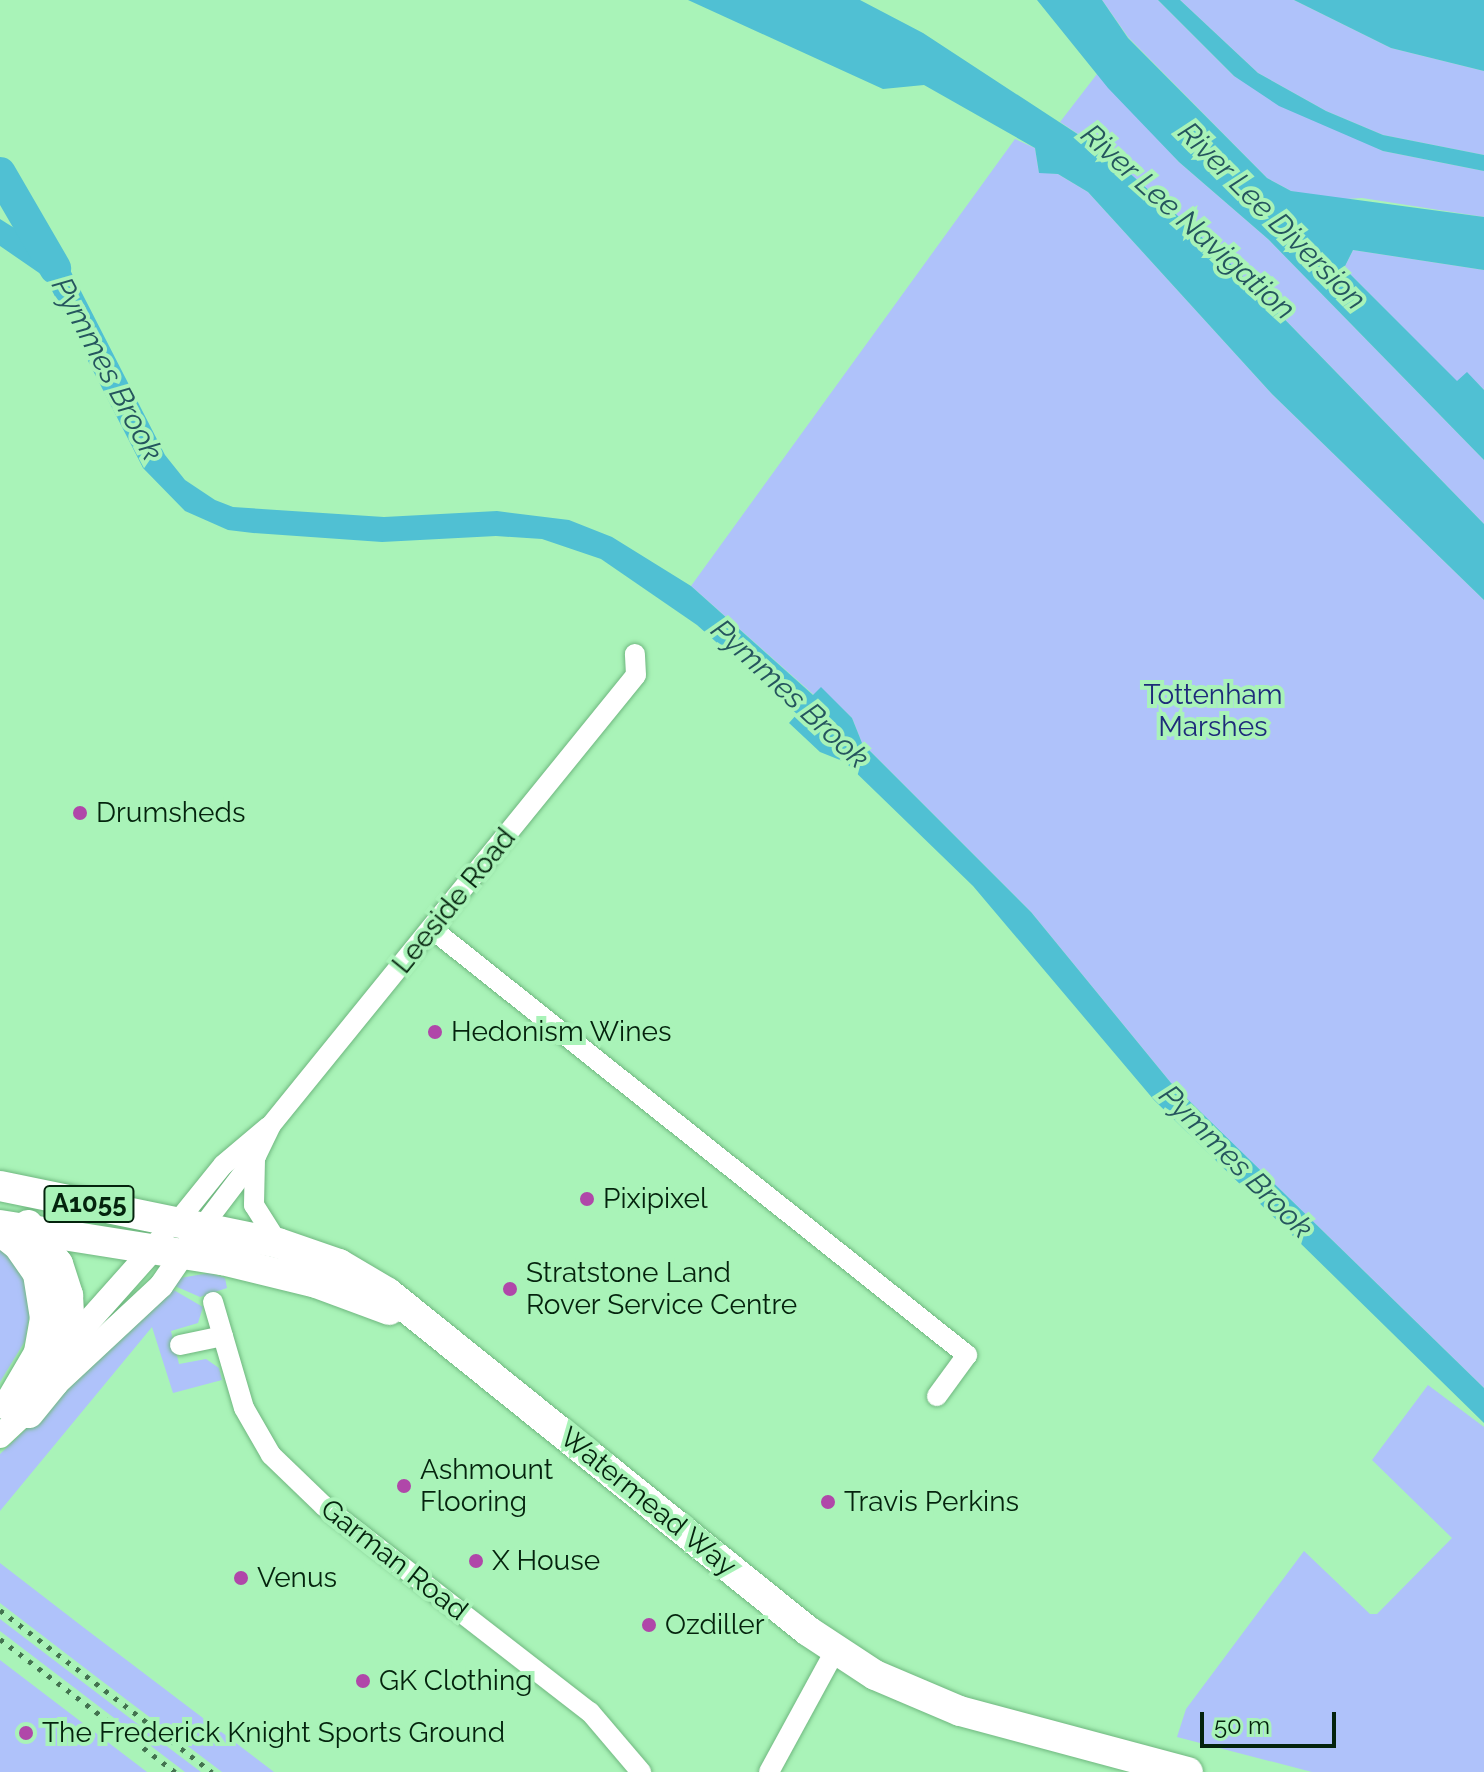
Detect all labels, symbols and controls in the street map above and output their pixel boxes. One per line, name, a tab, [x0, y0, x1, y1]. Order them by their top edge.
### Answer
water label: River Lee Diversion	[1170, 114, 1374, 318]
water label: River Lee Navigation	[1074, 116, 1302, 328]
water label: Pymmes Brook	[44, 271, 170, 467]
water label: Pymmes Brook	[704, 612, 876, 776]
park label: Tottenham Marshes	[1144, 678, 1282, 744]
place label: Drumsheds	[96, 796, 245, 830]
marker: Drumsheds	[71, 804, 89, 822]
street label: Leeside Road	[385, 822, 523, 980]
place label: Hedonism Wines	[451, 1015, 672, 1049]
marker: Hedonism Wines	[426, 1023, 444, 1041]
water label: Pymmes Brook	[1152, 1078, 1320, 1246]
road number: A1055	[43, 1182, 135, 1226]
place label: Pixipixel	[603, 1182, 708, 1216]
marker: Pixipixel	[578, 1190, 596, 1208]
place label: Stratstone Land Rover Service Centre	[526, 1256, 798, 1322]
marker: Stratstone Land Rover Service Centre	[501, 1280, 519, 1298]
street label: Watermead Way	[553, 1420, 743, 1584]
place label: Ashmount Flooring	[420, 1453, 553, 1519]
marker: Ashmount Flooring	[395, 1477, 413, 1495]
place label: Travis Perkins	[844, 1485, 1019, 1519]
street label: Garman Road	[314, 1492, 474, 1628]
marker: Travis Perkins	[819, 1493, 837, 1511]
place label: X House	[492, 1544, 601, 1578]
marker: X House	[467, 1552, 485, 1570]
place label: Venus	[257, 1561, 337, 1595]
marker: Venus	[232, 1569, 250, 1587]
place label: Ozdiller	[665, 1608, 765, 1642]
marker: Ozdiller	[640, 1616, 658, 1634]
place label: GK Clothing	[379, 1664, 533, 1698]
marker: GK Clothing	[354, 1672, 372, 1690]
scale bar	[1204, 1696, 1340, 1746]
text: 50 m	[1214, 1711, 1270, 1740]
place label: The Frederick Knight Sports Ground	[42, 1716, 505, 1750]
marker: The Frederick Knight Sports Ground	[17, 1724, 35, 1742]

